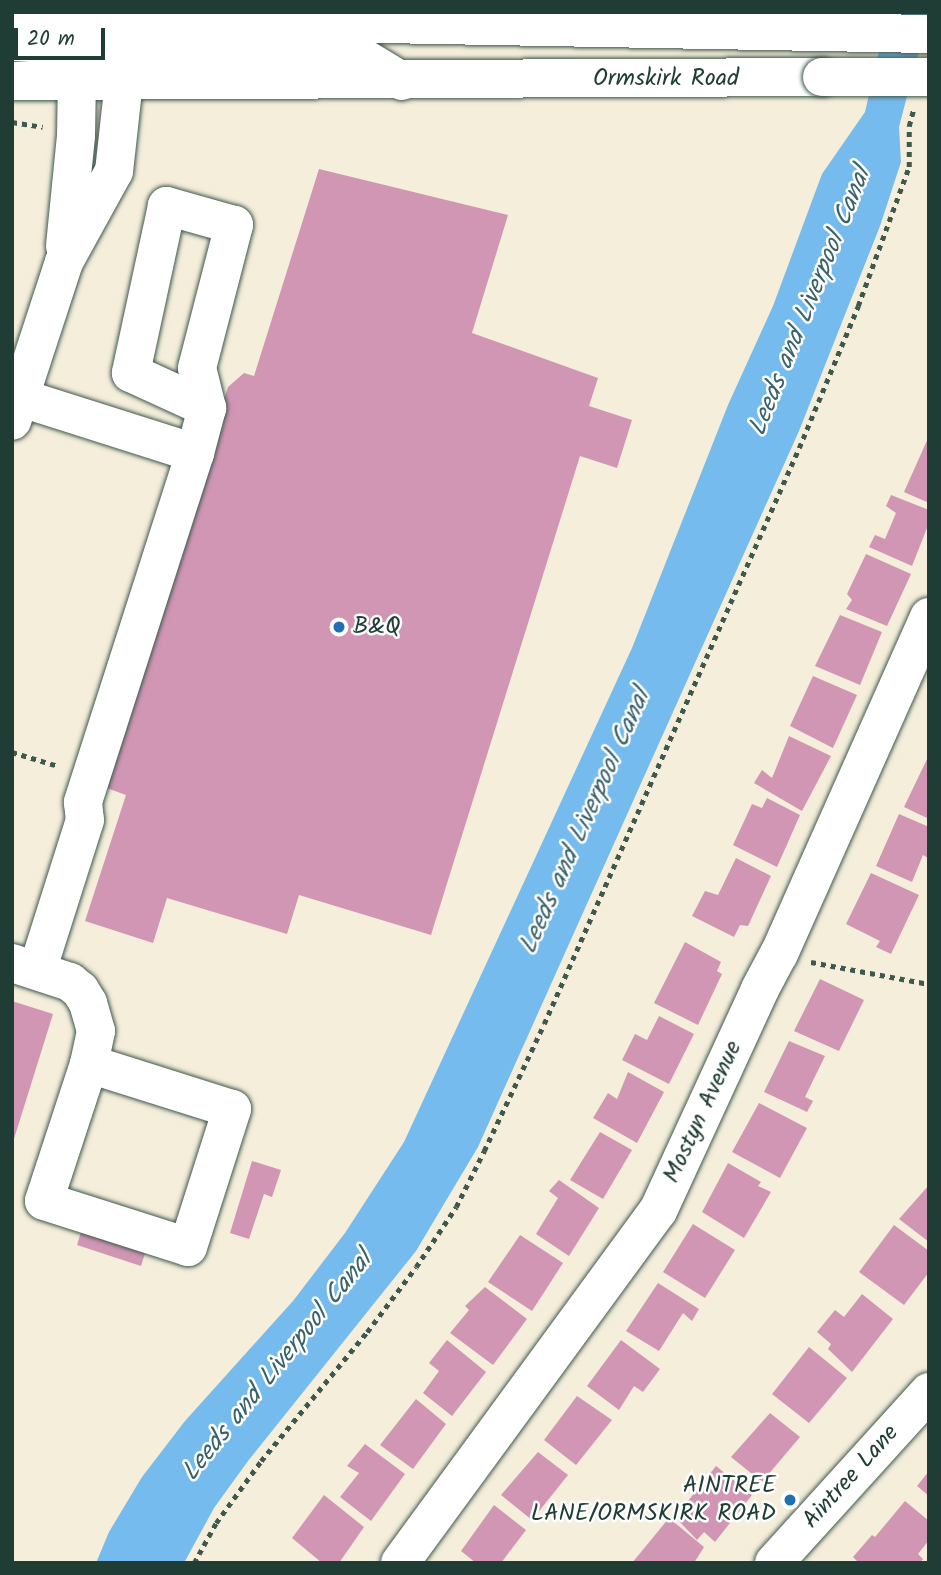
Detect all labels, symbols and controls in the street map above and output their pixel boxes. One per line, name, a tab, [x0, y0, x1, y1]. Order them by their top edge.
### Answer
scale bar	[18, 14, 108, 58]
text: 20 m	[27, 23, 75, 56]
street label: Ormskirk Road	[593, 65, 739, 93]
water label: Leeds and Liverpool Canal	[743, 163, 879, 441]
place label: B&Q	[353, 613, 401, 641]
marker: B&Q	[331, 619, 347, 635]
water label: Leeds and Liverpool Canal	[514, 685, 658, 959]
street label: Mostyn Avenue	[657, 1036, 749, 1188]
water label: Leeds and Liverpool Canal	[176, 1246, 380, 1488]
street label: Aintree Lane	[797, 1419, 905, 1535]
place label: AINTREE LANE/ORMSKIRK ROAD	[531, 1472, 776, 1528]
marker: AINTREE LANE/ORMSKIRK ROAD	[782, 1492, 798, 1508]

